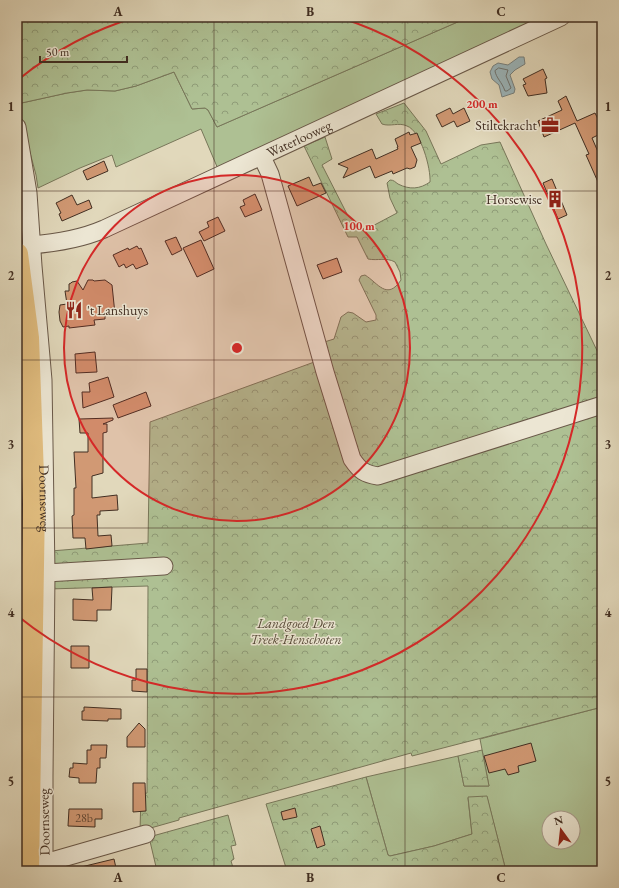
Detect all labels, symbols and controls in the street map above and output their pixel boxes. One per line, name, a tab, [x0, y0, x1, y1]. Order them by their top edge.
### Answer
text: A	[112, 3, 123, 20]
text: B	[306, 3, 314, 20]
text: C	[496, 3, 506, 20]
scale bar	[40, 38, 127, 64]
text: 50 m	[46, 44, 70, 60]
text: 200 m	[466, 96, 498, 112]
text: 1	[8, 98, 15, 115]
text: 1	[605, 98, 612, 115]
street label: Waterlooweg	[264, 115, 335, 161]
office icon: Stiltekracht	[540, 115, 560, 135]
place label: Stiltekracht	[475, 116, 538, 134]
building icon: Horsewise	[545, 189, 565, 209]
place label: Horsewise	[486, 190, 543, 208]
text: 100 m	[343, 218, 375, 234]
text: 2	[8, 267, 15, 284]
text: 2	[605, 267, 612, 284]
restaurant icon: 't Lanshuys	[64, 300, 84, 320]
place label: 't Lanshuys	[87, 301, 148, 319]
centre of rings	[230, 341, 244, 355]
text: 3	[8, 436, 15, 453]
text: 3	[605, 436, 612, 453]
street label: Doornseweg	[35, 465, 54, 533]
text: 4	[8, 604, 15, 621]
text: 4	[605, 604, 612, 621]
park label: Landgoed Den Treek-Henschoten	[250, 614, 342, 648]
text: 5	[8, 773, 14, 790]
text: 5	[605, 773, 611, 790]
street label: Doornseweg	[34, 787, 54, 856]
house number: 28b	[75, 810, 93, 826]
north arrow	[541, 810, 581, 850]
text: N	[552, 812, 565, 828]
text: A	[112, 869, 123, 886]
text: B	[306, 869, 314, 886]
text: C	[496, 869, 506, 886]

